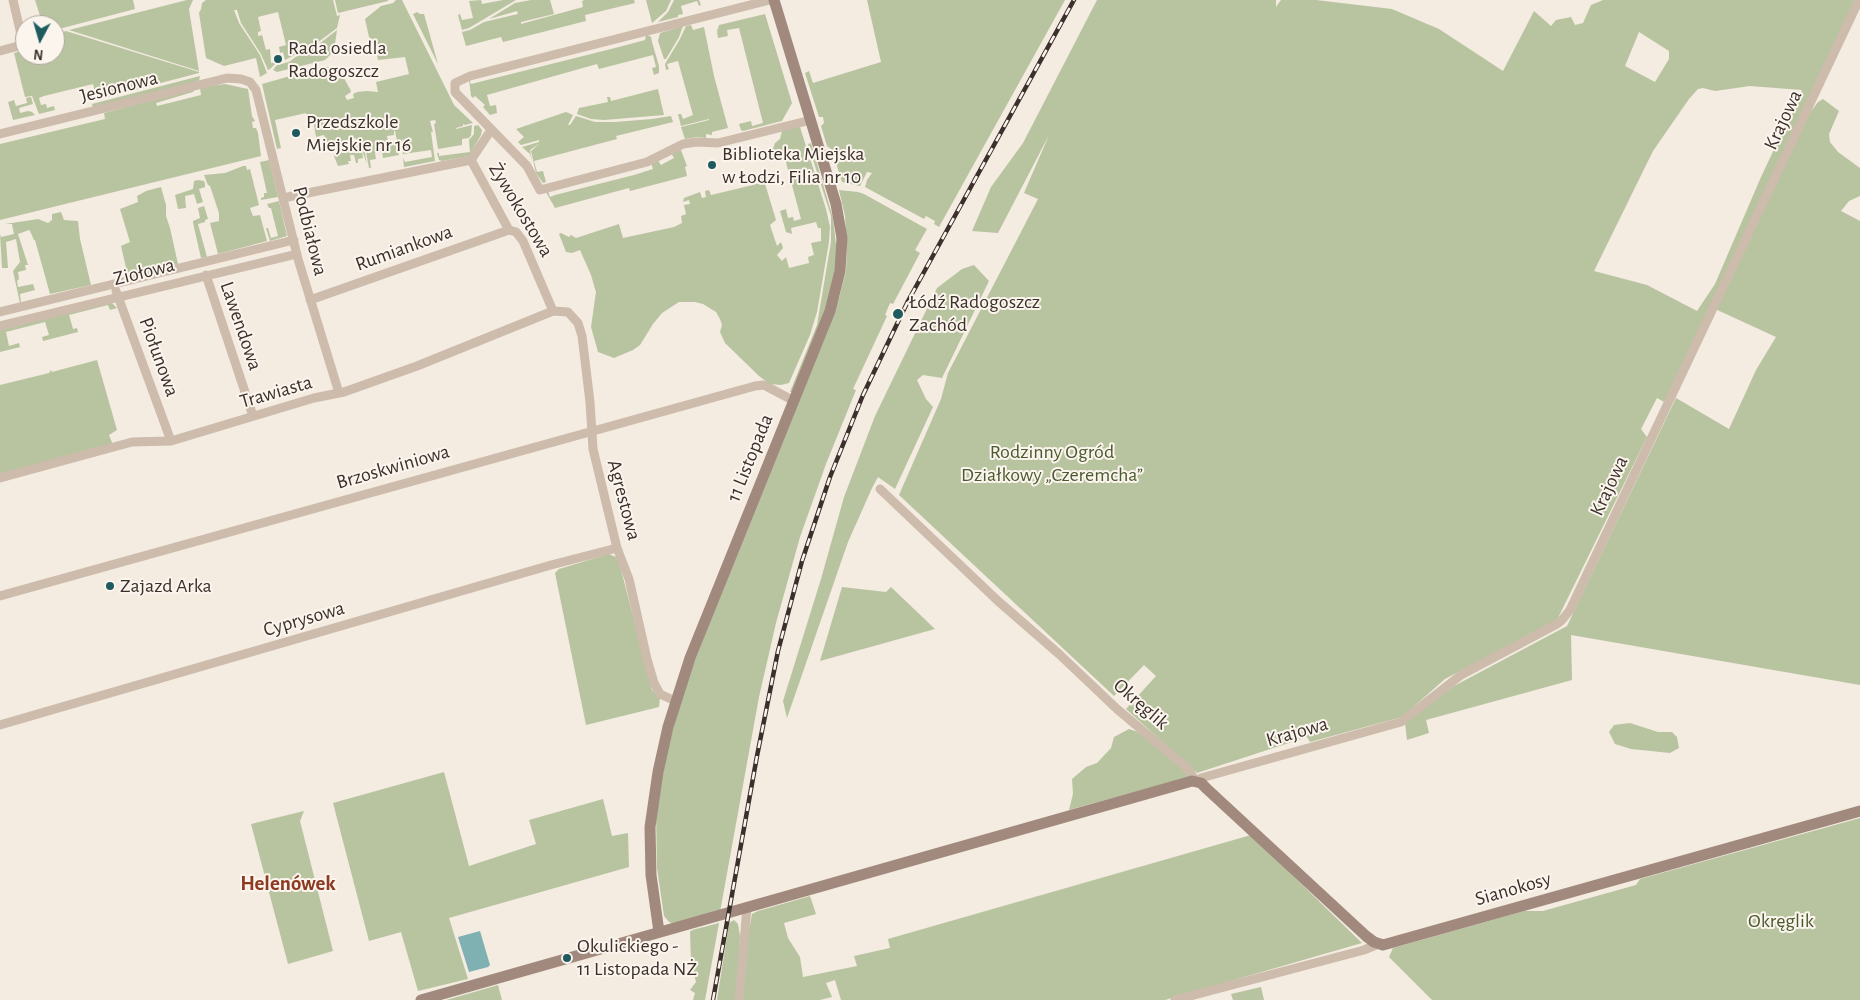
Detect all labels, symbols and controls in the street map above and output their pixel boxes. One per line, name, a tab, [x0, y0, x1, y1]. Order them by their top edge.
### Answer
north arrow	[15, 15, 65, 65]
place label: Rada osiedla Radogoszcz	[288, 36, 387, 83]
text: N	[33, 46, 44, 61]
marker: Rada osiedla Radogoszcz	[272, 53, 284, 65]
street label: Jesionowa	[78, 66, 160, 108]
street label: Krajowa	[1759, 86, 1807, 154]
place label: Przedszkole Miejskie nr 16	[306, 110, 411, 157]
marker: Przedszkole Miejskie nr 16	[290, 127, 302, 139]
place label: Biblioteka Miejska w Łodzi, Filia nr 10	[722, 142, 865, 189]
street label: Żywokostowa	[483, 158, 559, 262]
marker: Biblioteka Miejska w Łodzi, Filia nr 10	[706, 159, 718, 171]
street label: Podbiałowa	[287, 184, 333, 278]
street label: Rumiankowa	[352, 219, 456, 277]
street label: Ziołowa	[111, 253, 177, 291]
street label: Lawendowa	[215, 278, 267, 374]
place label: Łódź Radogoszcz Zachód	[909, 290, 1040, 337]
marker: Łódź Radogoszcz Zachód	[891, 307, 905, 321]
street label: Piołunowa	[134, 314, 184, 400]
street label: Trawiasta	[237, 370, 315, 414]
street label: 11 Listopada	[722, 411, 778, 505]
street label: Brzoskwiniowa	[334, 439, 452, 495]
park label: Rodzinny Ogród Działkowy „Czeremcha”	[961, 440, 1143, 487]
street label: Krajowa	[1585, 452, 1633, 520]
street label: Agrestowa	[602, 457, 646, 543]
place label: Zajazd Arka	[120, 574, 212, 598]
marker: Zajazd Arka	[104, 580, 116, 592]
street label: Cyprysowa	[261, 596, 347, 642]
street label: Okręglik	[1108, 673, 1174, 735]
street label: Krajowa	[1263, 712, 1331, 752]
street label: Sianokosy	[1472, 867, 1554, 911]
district label: Helenówek	[240, 871, 336, 897]
park label: Okręglik	[1748, 909, 1814, 933]
place label: Okulickiego - 11 Listopada NŻ	[577, 934, 697, 981]
marker: Okulickiego - 11 Listopada NŻ	[561, 952, 573, 964]

